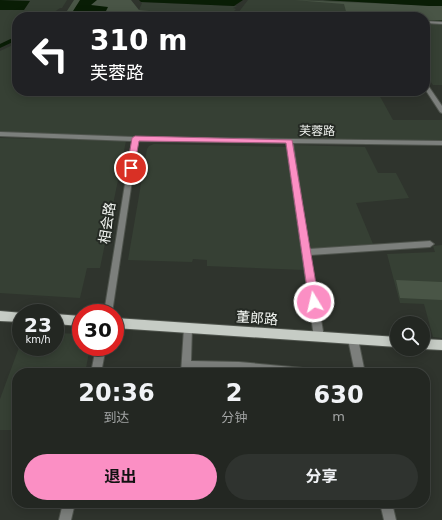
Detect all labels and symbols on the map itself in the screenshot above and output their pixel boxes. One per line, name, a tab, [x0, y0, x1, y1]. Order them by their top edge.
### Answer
street label: 芙蓉路	[299, 124, 335, 138]
pin	[114, 151, 148, 185]
street label: 相会路	[96, 201, 118, 245]
position arrow	[293, 281, 335, 323]
speed limit sign: 30	[72, 304, 124, 356]
street label: 董郎路	[235, 309, 279, 327]

